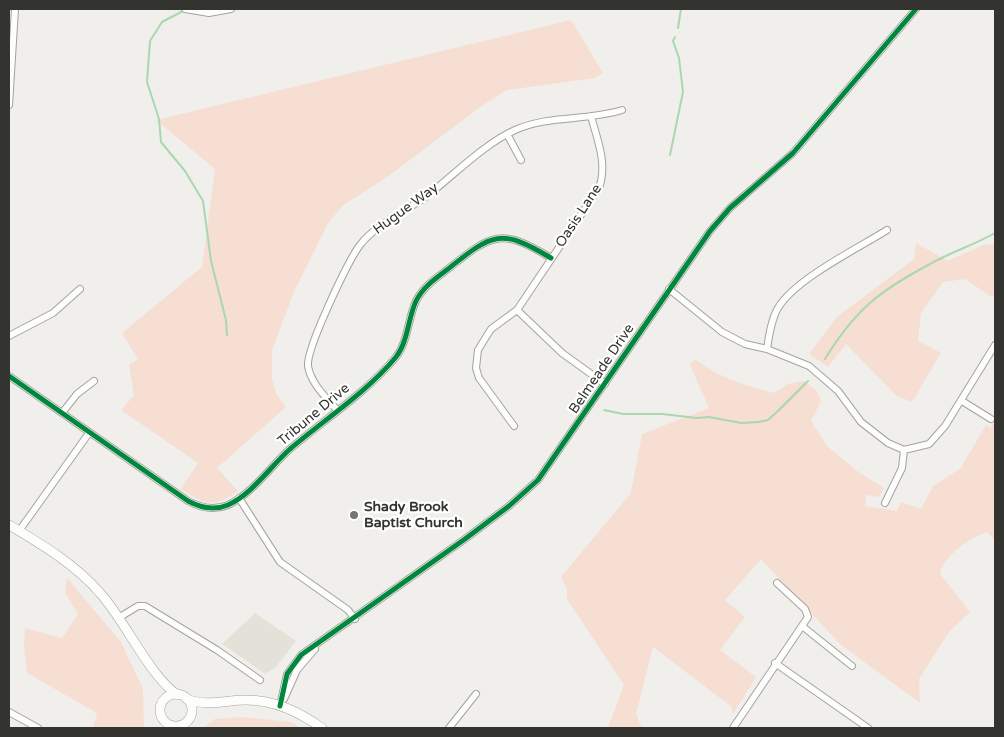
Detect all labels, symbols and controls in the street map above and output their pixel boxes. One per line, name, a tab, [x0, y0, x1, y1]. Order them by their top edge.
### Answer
street label: Hugue Way	[370, 180, 442, 238]
street label: Oasis Lane	[552, 181, 606, 251]
street label: Belmeade Drive	[566, 321, 638, 417]
street label: Tribune Drive	[275, 380, 353, 450]
place label: Shady Brook Baptist Church	[364, 499, 463, 532]
marker: Shady Brook Baptist Church	[348, 509, 360, 521]

